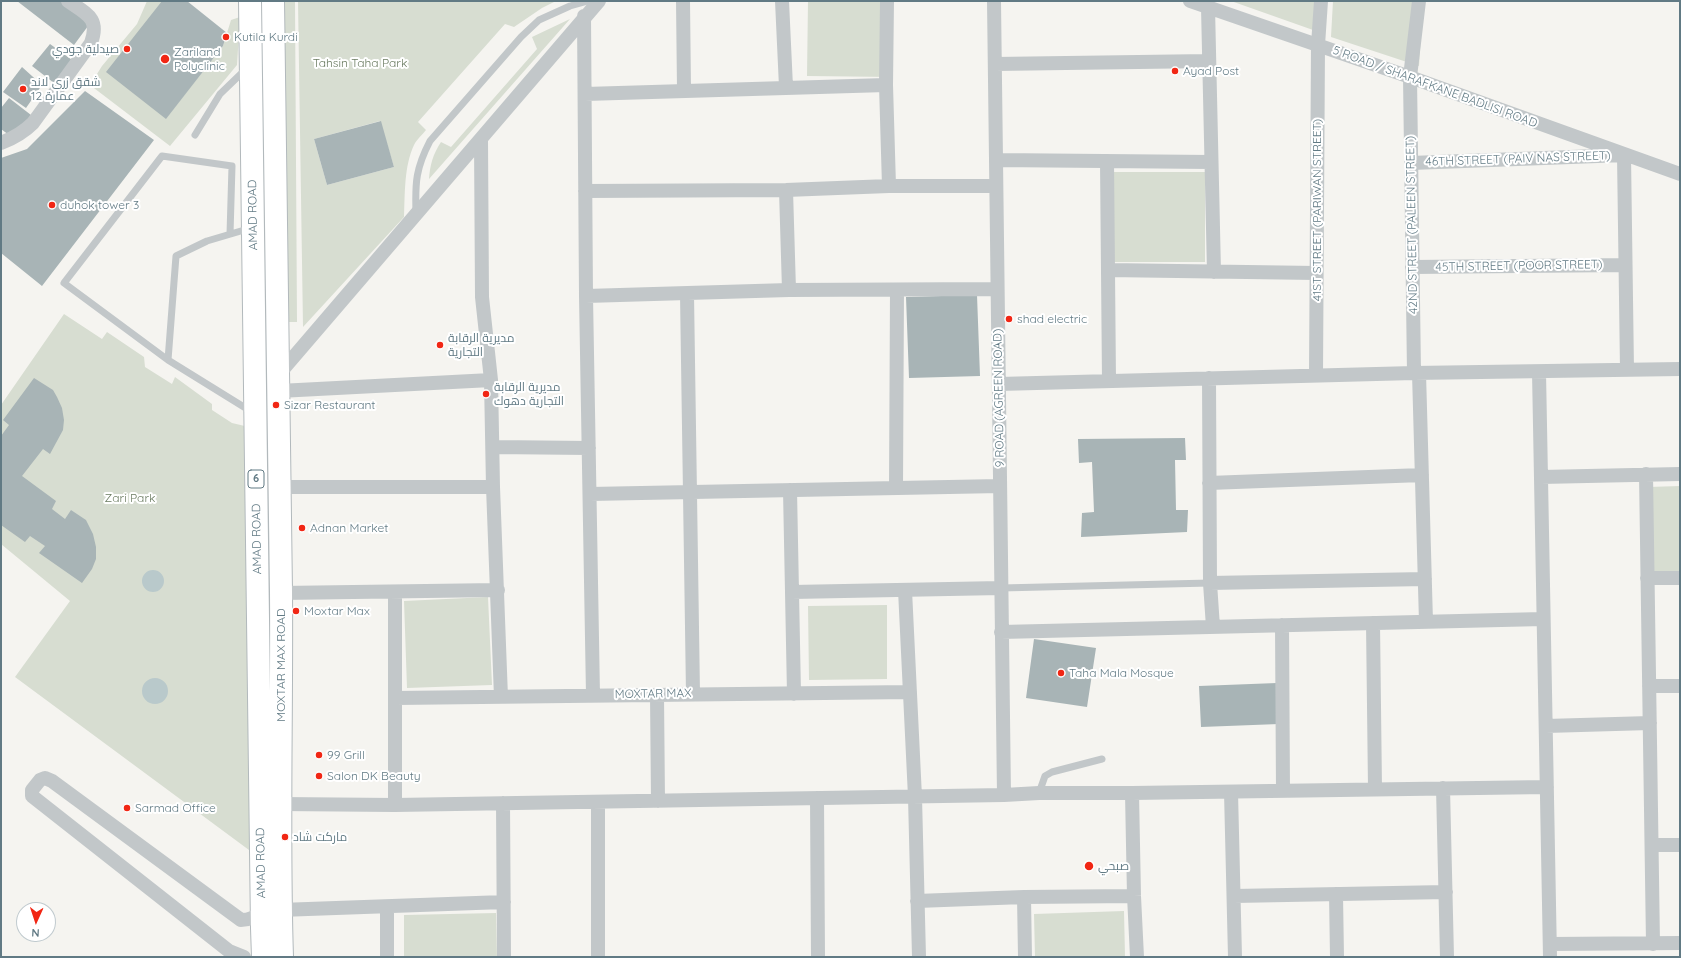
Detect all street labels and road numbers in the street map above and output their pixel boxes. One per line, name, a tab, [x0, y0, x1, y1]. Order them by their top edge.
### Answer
street label: 5 ROAD / SHARAFKANE BADLISI ROAD	[1331, 43, 1539, 131]
street label: 41ST STREET (PARIWAN STREET)	[1310, 119, 1324, 301]
street label: 42ND STREET (PALEEN STREET)	[1403, 136, 1421, 314]
street label: 46TH STREET (PAIV NAS STREET)	[1425, 149, 1611, 169]
street label: AMAD ROAD	[245, 179, 261, 251]
street label: 45TH STREET (POOR STREET)	[1435, 257, 1603, 275]
street label: 9 ROAD (AGREEN ROAD)	[991, 328, 1007, 468]
road number: 6	[248, 470, 264, 488]
street label: AMAD ROAD	[249, 503, 265, 575]
street label: MOXTAR MAX ROAD	[274, 608, 288, 722]
street label: MOXTAR MAX	[615, 686, 691, 702]
street label: AMAD ROAD	[253, 827, 269, 899]

